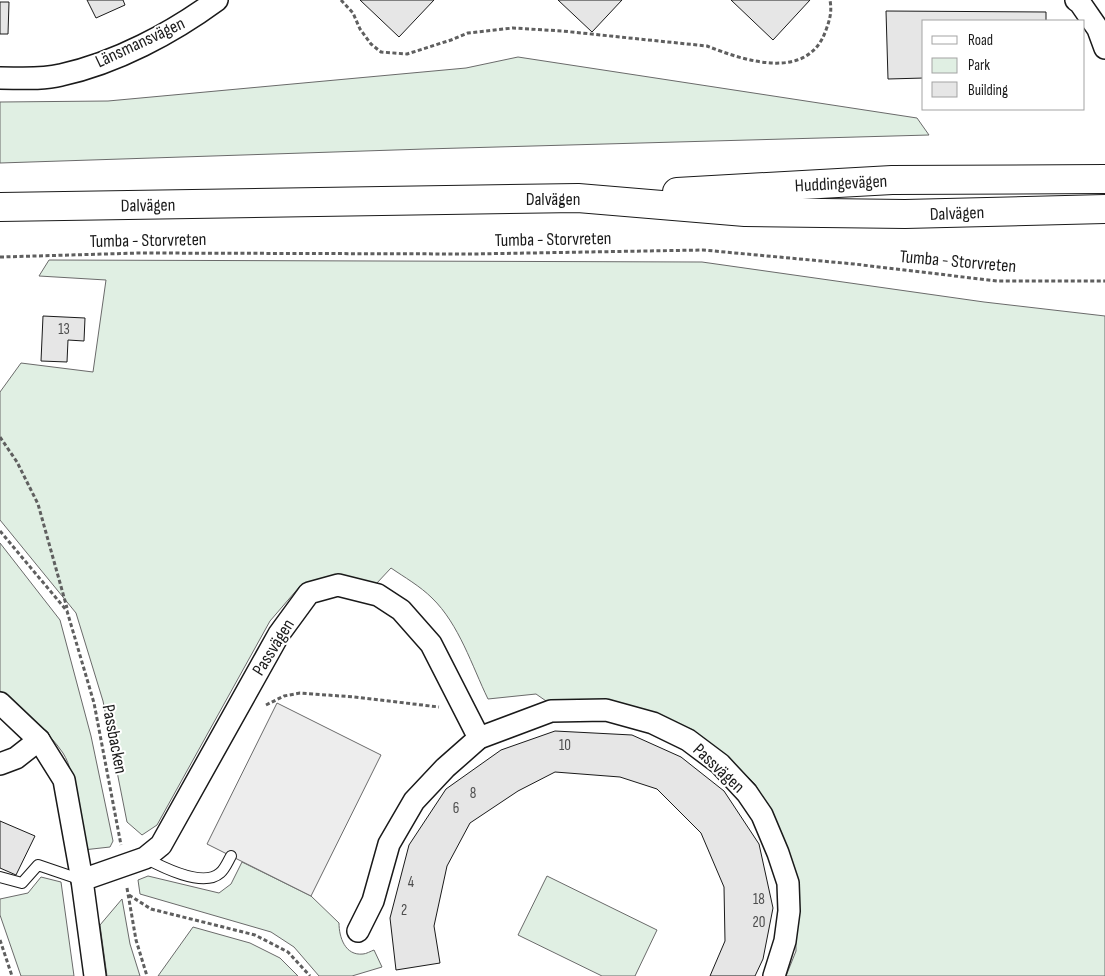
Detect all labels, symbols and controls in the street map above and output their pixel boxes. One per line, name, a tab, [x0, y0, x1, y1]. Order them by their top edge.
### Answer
street label: Länsmansvägen	[92, 13, 188, 72]
legend	[922, 20, 1085, 110]
text: Road	[968, 31, 993, 50]
text: Park	[968, 56, 990, 75]
text: Building	[968, 81, 1008, 100]
street label: Huddingevägen	[794, 171, 888, 196]
street label: Dalvägen	[526, 189, 580, 210]
street label: Dalvägen	[120, 195, 176, 216]
street label: Dalvägen	[929, 202, 985, 225]
street label: Tumba - Storvreten	[494, 228, 612, 251]
street label: Tumba - Storvreten	[89, 229, 207, 252]
street label: Tumba - Storvreten	[899, 246, 1017, 277]
house number: 13	[58, 320, 70, 339]
street label: Passvägen	[248, 615, 299, 679]
street label: Passbacken	[98, 703, 132, 776]
house number: 10	[559, 736, 571, 755]
street label: Passvägen	[689, 739, 749, 797]
house number: 8	[470, 784, 476, 803]
house number: 6	[453, 799, 459, 818]
house number: 4	[408, 873, 414, 892]
house number: 18	[753, 890, 765, 909]
house number: 2	[401, 901, 407, 920]
house number: 20	[753, 913, 765, 932]

